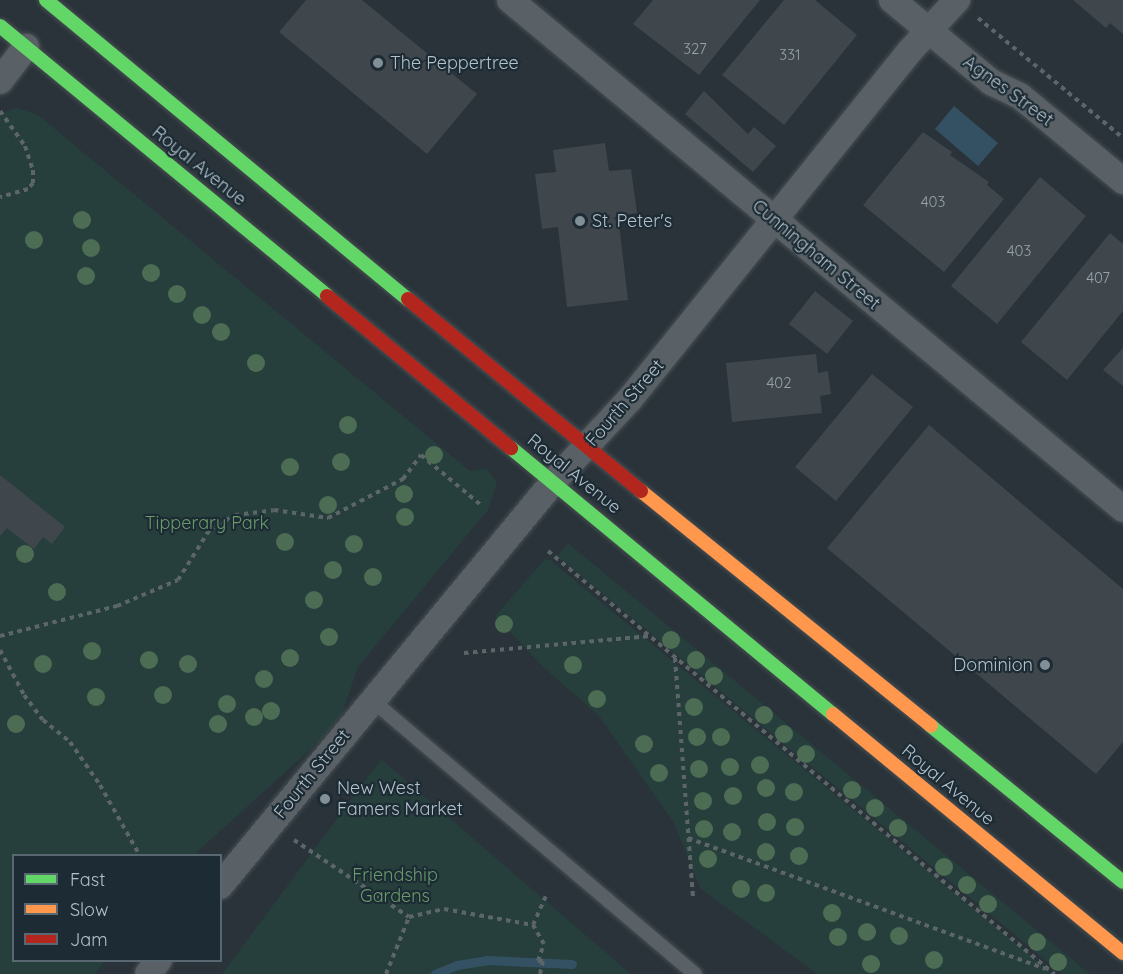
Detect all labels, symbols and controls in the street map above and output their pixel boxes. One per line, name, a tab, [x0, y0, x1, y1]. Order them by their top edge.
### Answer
house number: 327	[683, 40, 707, 58]
house number: 331	[779, 46, 801, 64]
street label: Agnes Street	[959, 51, 1057, 131]
place label: The Peppertree	[390, 52, 519, 74]
marker: The Peppertree	[371, 56, 385, 70]
street label: Royal Avenue	[148, 122, 250, 210]
house number: 403	[921, 193, 945, 211]
street label: Cunningham Street	[748, 195, 884, 315]
place label: St. Peter's	[592, 210, 672, 232]
marker: St. Peter's	[573, 214, 587, 228]
house number: 403	[1007, 242, 1031, 260]
house number: 407	[1086, 269, 1110, 287]
street label: Fourth Street	[581, 355, 669, 451]
house number: 402	[766, 374, 792, 392]
street label: Royal Avenue	[523, 430, 625, 518]
park label: Tipperary Park	[145, 512, 269, 534]
place label: Dominion	[953, 654, 1033, 676]
marker: Dominion	[1038, 658, 1052, 672]
street label: Fourth Street	[269, 725, 355, 823]
street label: Royal Avenue	[897, 740, 999, 830]
place label: New West Famers Market	[337, 778, 463, 820]
marker: New West Famers Market	[318, 792, 332, 806]
legend	[12, 854, 222, 962]
park label: Friendship Gardens	[352, 865, 438, 908]
text: Fast	[70, 868, 105, 891]
text: Slow	[70, 898, 108, 921]
text: Jam	[70, 928, 108, 951]

